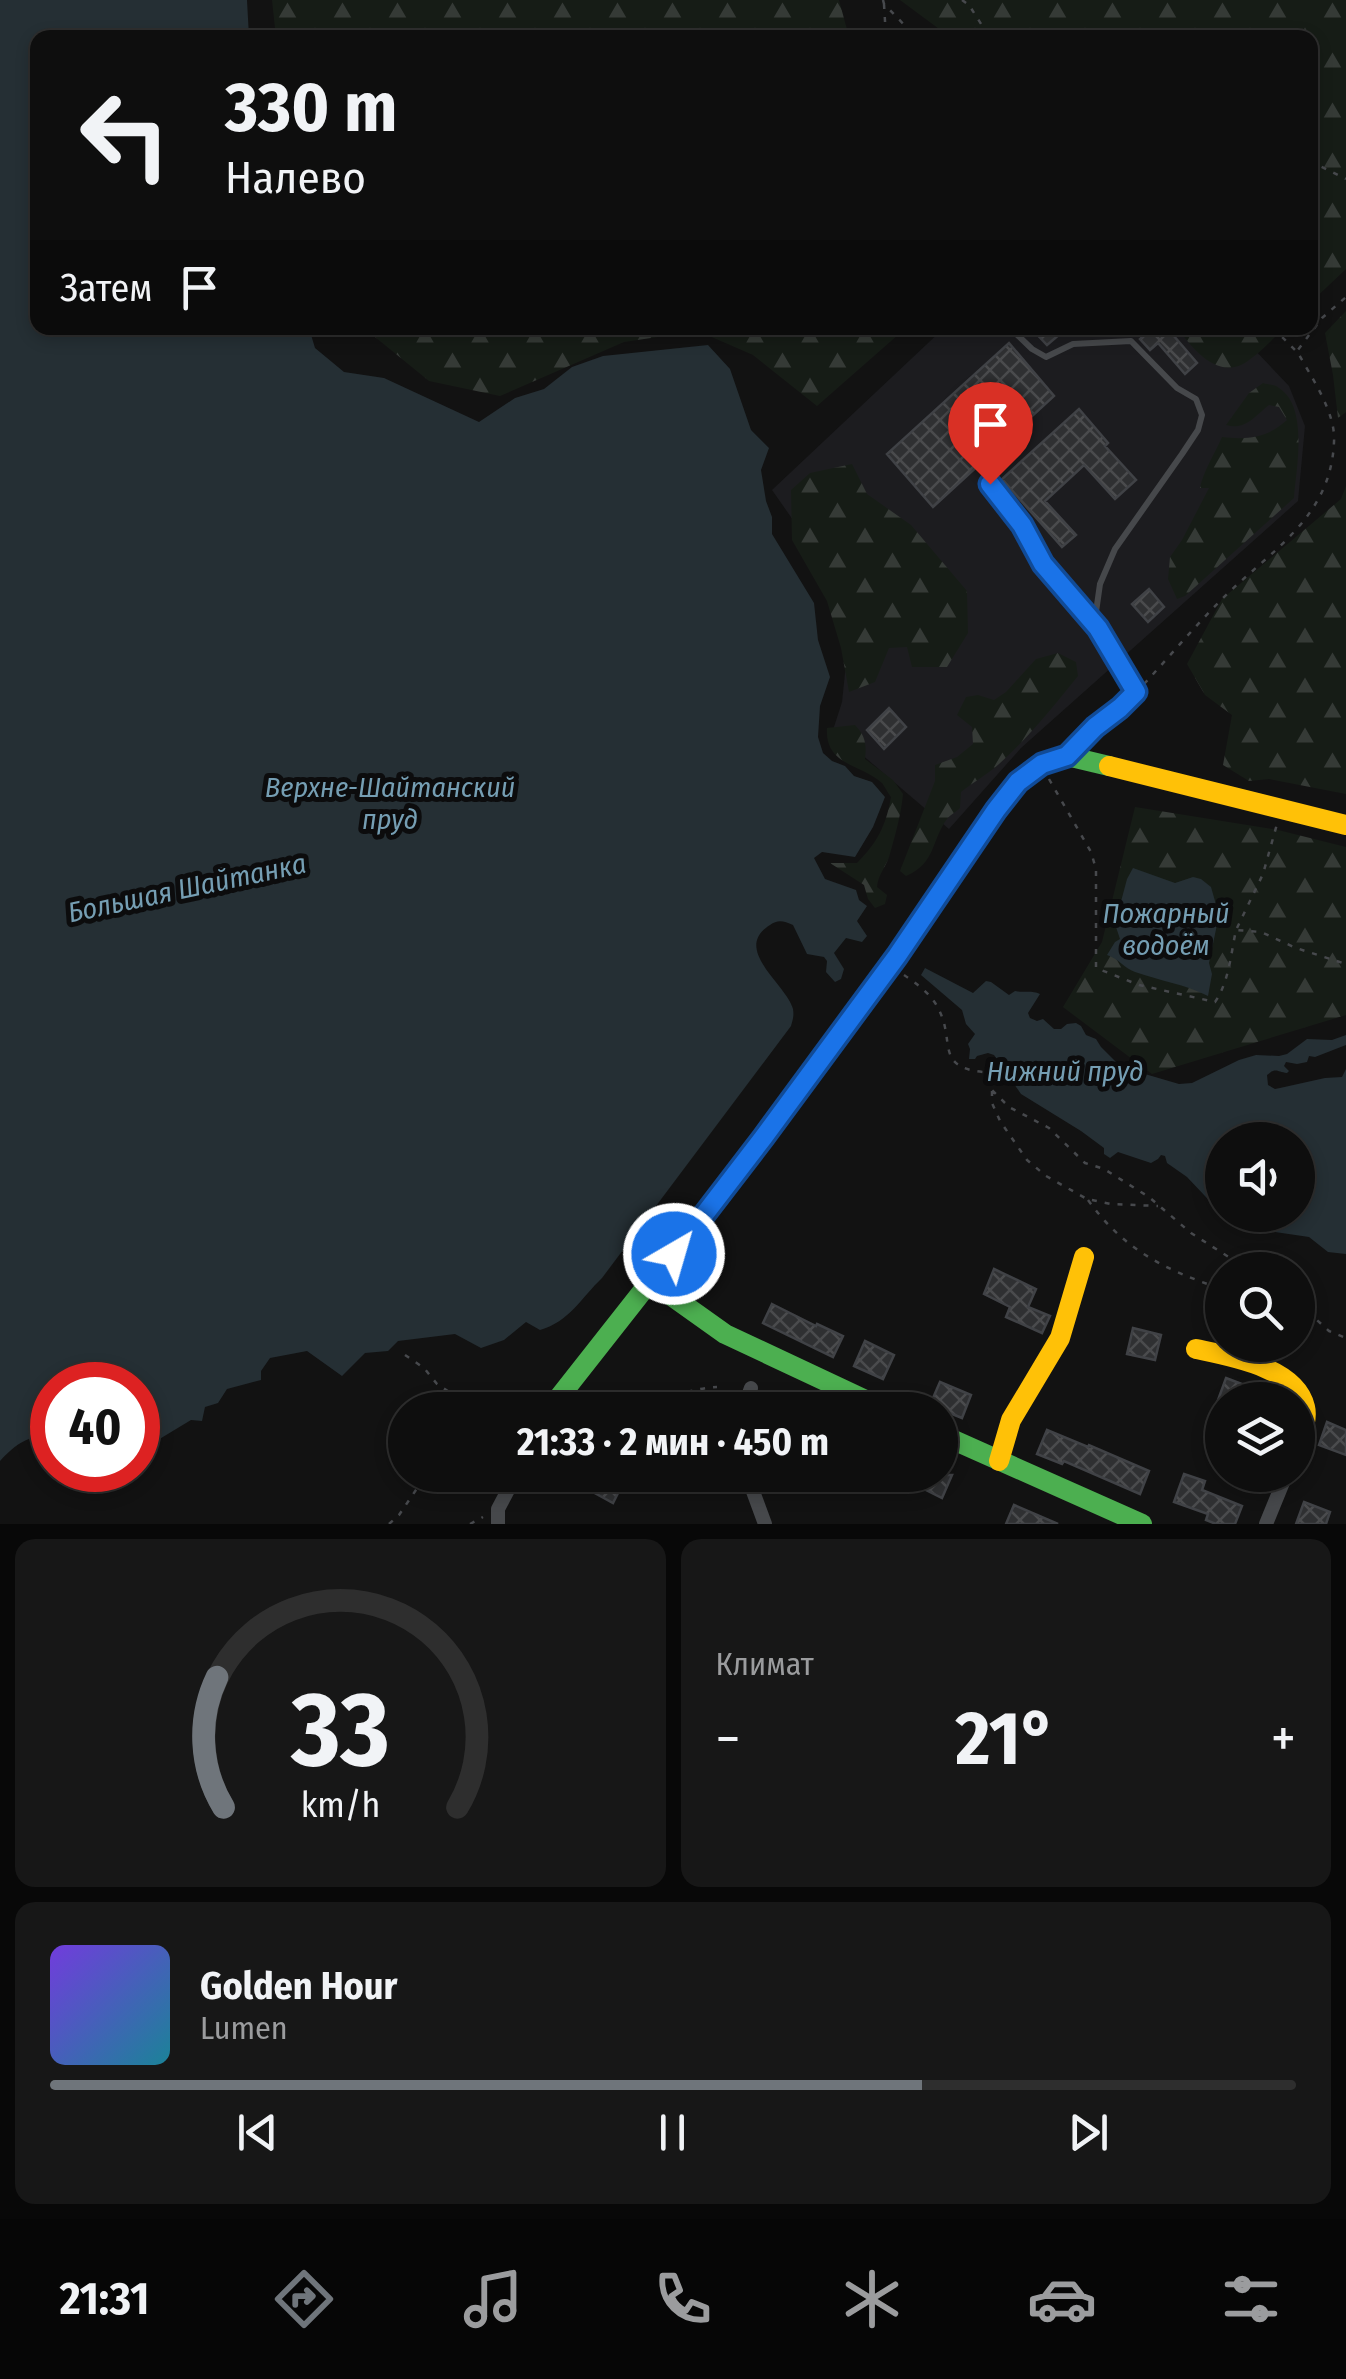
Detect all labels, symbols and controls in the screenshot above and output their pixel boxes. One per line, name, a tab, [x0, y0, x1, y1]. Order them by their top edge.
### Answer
text: 330 m	[225, 66, 397, 150]
icon: left	[60, 70, 190, 200]
text: Налево	[225, 151, 366, 205]
icon: arrive	[172, 260, 227, 315]
text: Затем	[60, 265, 152, 311]
pin	[948, 382, 1033, 485]
icon: arrive	[963, 397, 1018, 452]
water label: Верхне-Шайтанский пруд	[265, 771, 515, 836]
water label: Большая Шайтанка	[65, 847, 309, 929]
water label: Пожарный водоём	[1103, 897, 1229, 962]
water label: Нижний пруд	[987, 1055, 1143, 1088]
map controls	[1205, 1122, 1315, 1492]
button: sound	[1205, 1122, 1315, 1232]
position arrow	[622, 1202, 726, 1306]
button: search	[1205, 1252, 1315, 1362]
speed limit sign: 40	[30, 1362, 160, 1492]
button: layers	[1205, 1382, 1315, 1492]
text: 21:33 · 2 мин · 450 m	[517, 1419, 829, 1465]
text: Климат	[716, 1645, 814, 1683]
text: 33	[290, 1668, 389, 1793]
text: 21°	[956, 1694, 1056, 1784]
text: −	[716, 1706, 740, 1772]
text: +	[1271, 1706, 1296, 1772]
text: km/h	[300, 1784, 380, 1826]
text: Golden Hour	[200, 1963, 398, 2009]
text: Lumen	[200, 2009, 288, 2047]
icon: previous	[230, 2105, 285, 2160]
icon: pause	[645, 2105, 700, 2160]
icon: next	[1061, 2105, 1116, 2160]
icon: directions	[269, 2264, 339, 2334]
icon: music	[458, 2264, 528, 2334]
icon: phone	[648, 2264, 718, 2334]
icon: climate	[837, 2264, 907, 2334]
icon: car	[1027, 2264, 1097, 2334]
icon: filters	[1216, 2264, 1286, 2334]
text: 21:31	[60, 2272, 149, 2326]

